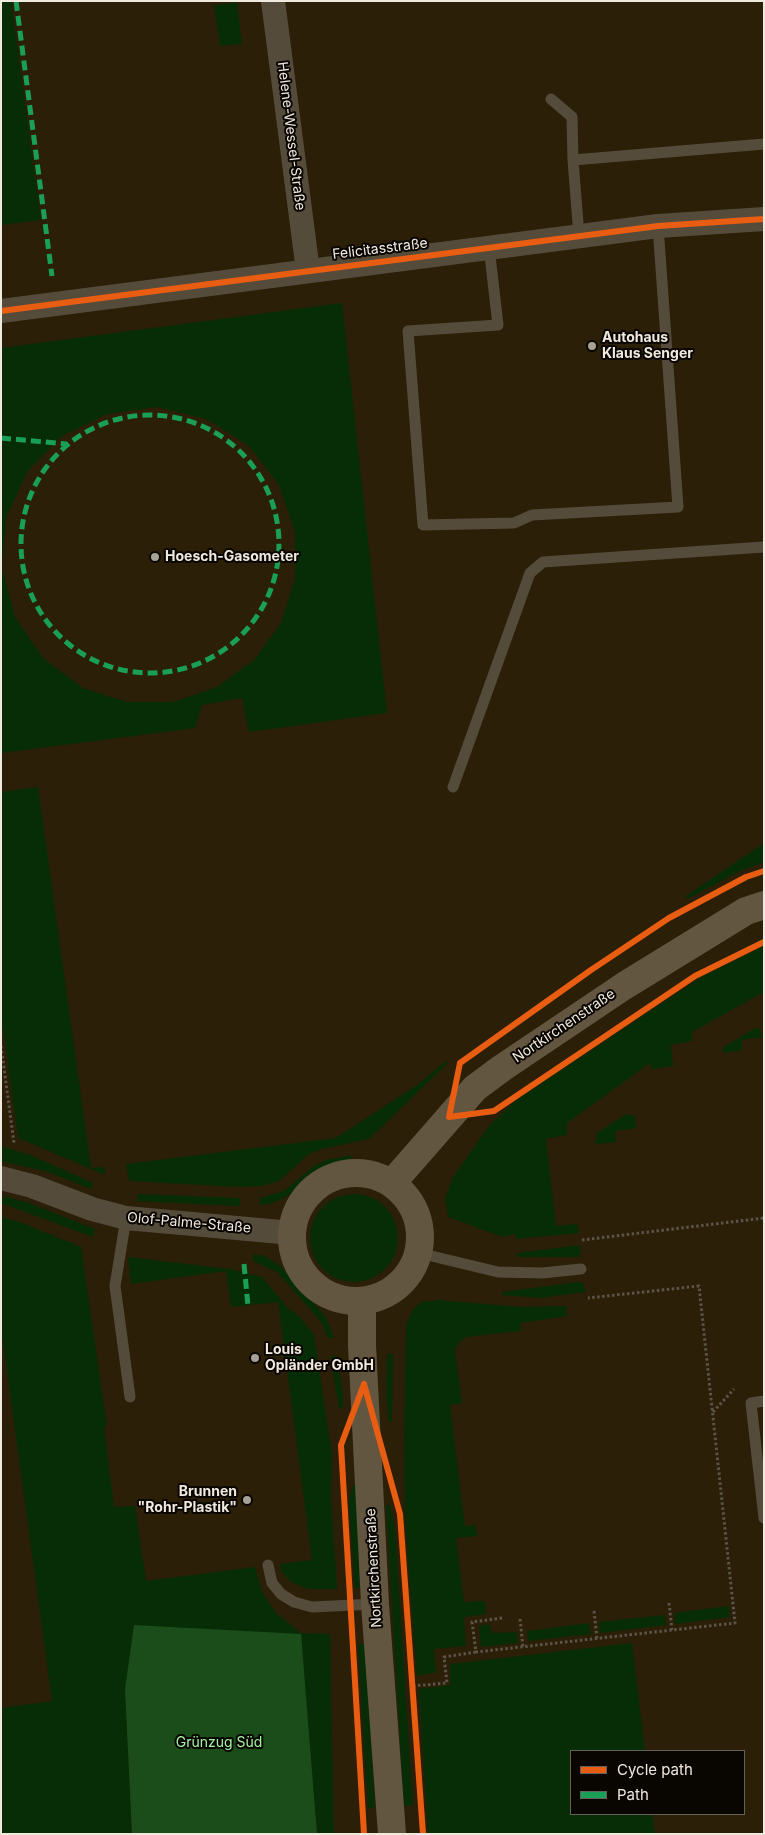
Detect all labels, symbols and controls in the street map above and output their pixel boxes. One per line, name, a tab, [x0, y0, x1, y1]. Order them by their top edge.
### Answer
street label: Helene-Wessel-Straße	[274, 61, 308, 211]
street label: Felicitasstraße	[331, 235, 429, 263]
place label: Autohaus Klaus Senger	[602, 330, 693, 362]
marker: Autohaus Klaus Senger	[586, 340, 598, 352]
place label: Hoesch-Gasometer	[165, 549, 299, 565]
marker: Hoesch-Gasometer	[149, 551, 161, 563]
street label: Nortkirchenstraße	[510, 986, 618, 1066]
street label: Olof-Palme-Straße	[126, 1209, 252, 1237]
place label: Louis Opländer GmbH	[265, 1342, 374, 1374]
marker: Louis Opländer GmbH	[249, 1352, 261, 1364]
place label: Brunnen "Rohr-Plastik"	[138, 1484, 237, 1516]
marker: Brunnen "Rohr-Plastik"	[241, 1494, 253, 1506]
street label: Nortkirchenstraße	[362, 1508, 386, 1628]
park label: Grünzug Süd	[176, 1735, 262, 1751]
legend	[570, 1750, 745, 1815]
text: Cycle path	[617, 1760, 693, 1779]
text: Path	[617, 1785, 649, 1804]

